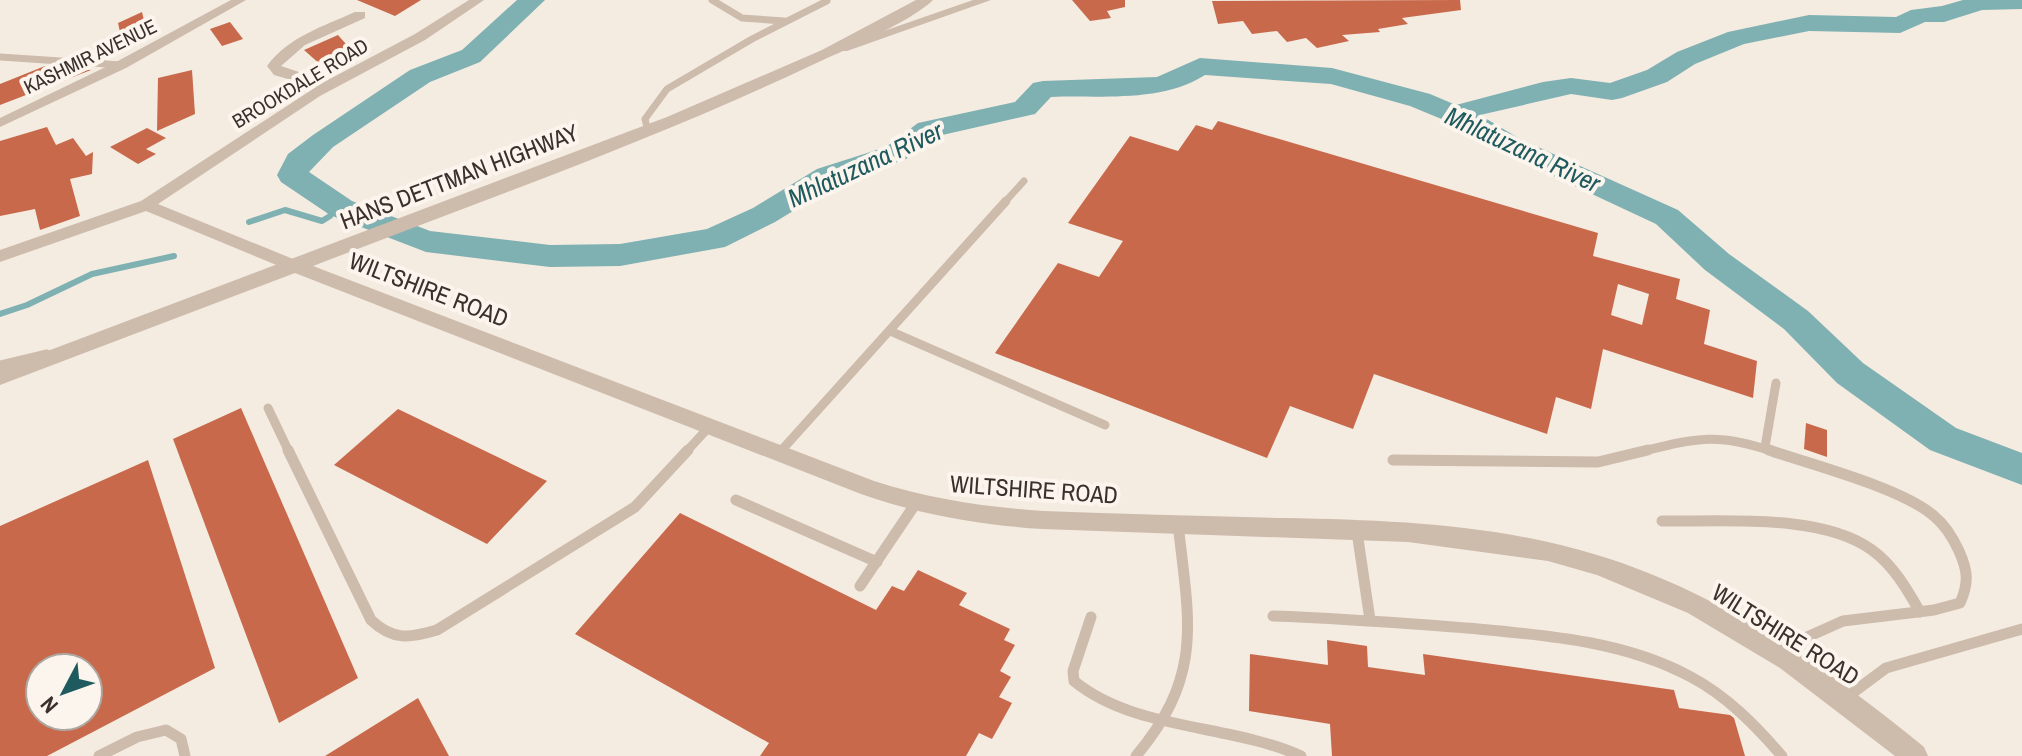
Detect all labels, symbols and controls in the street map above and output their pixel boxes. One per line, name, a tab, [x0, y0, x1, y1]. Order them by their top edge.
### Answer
street label: KASHMIR AVENUE	[19, 12, 161, 100]
street label: BROOKDALE ROAD	[227, 32, 373, 134]
water label: Mhlatuzana River	[1440, 98, 1607, 201]
water label: Mhlatuzana River	[782, 112, 949, 215]
street label: HANS DETTMAN HIGHWAY	[335, 116, 583, 236]
street label: WILTSHIRE ROAD	[345, 244, 513, 334]
street label: WILTSHIRE ROAD	[949, 467, 1119, 511]
street label: WILTSHIRE ROAD	[1706, 576, 1866, 692]
north arrow	[24, 652, 104, 732]
text: N	[33, 690, 65, 720]

